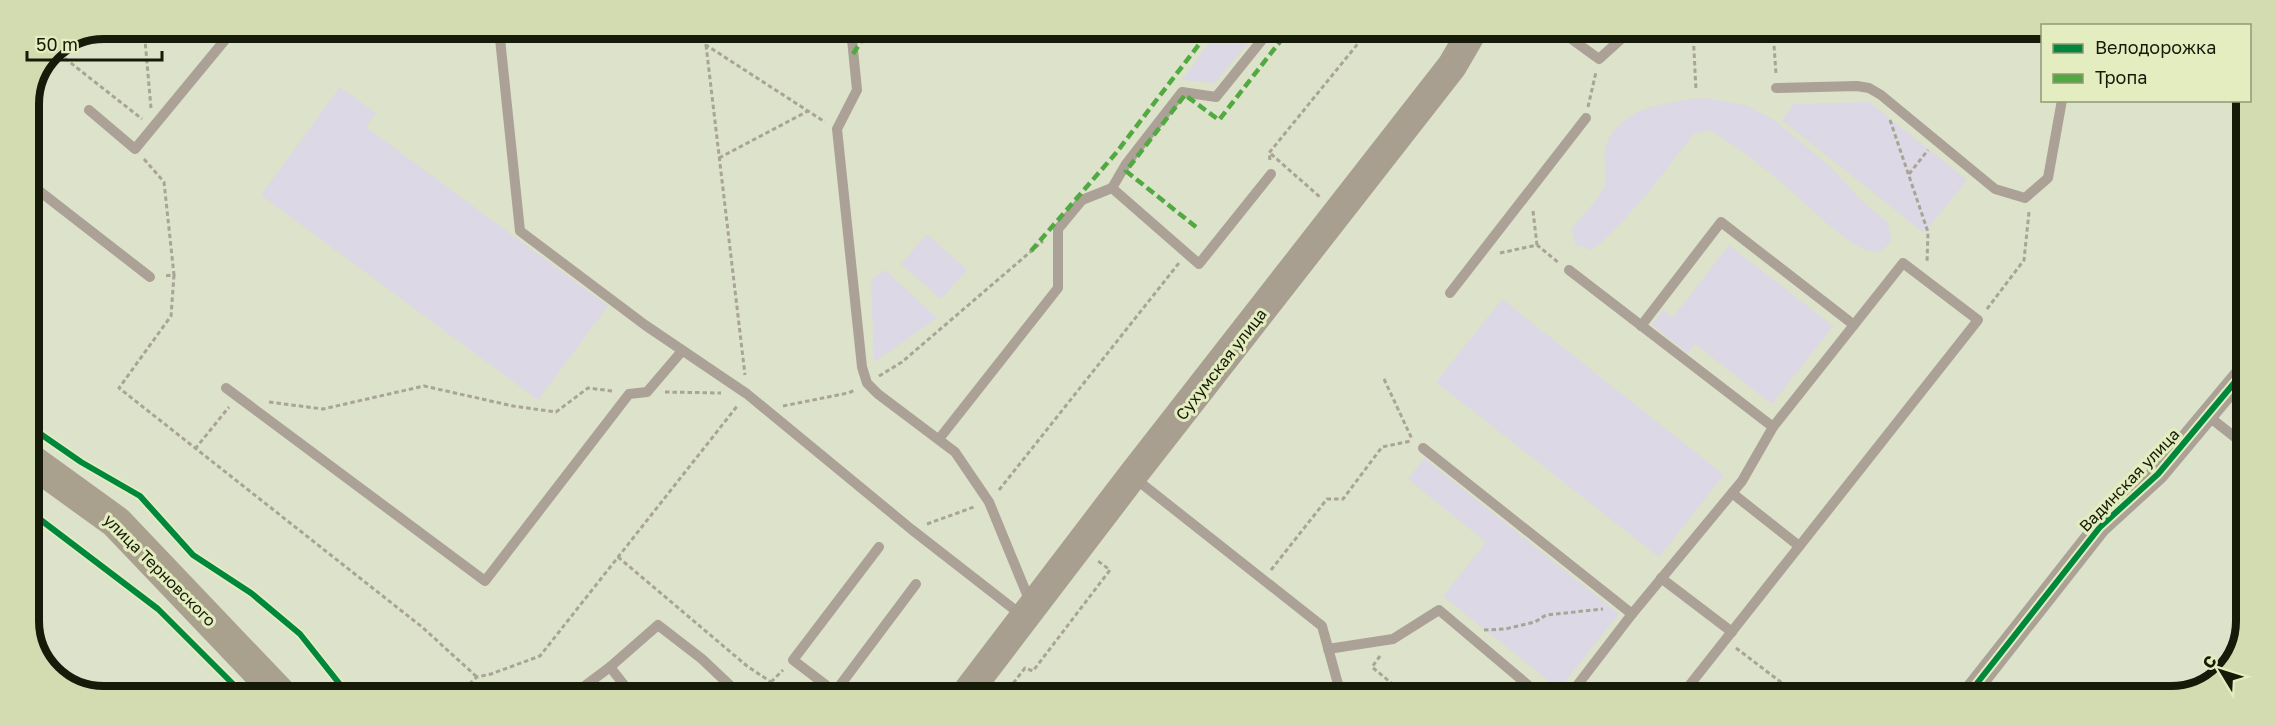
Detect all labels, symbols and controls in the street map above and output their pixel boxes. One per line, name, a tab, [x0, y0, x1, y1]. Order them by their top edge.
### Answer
scale bar	[27, 24, 162, 62]
legend	[2041, 24, 2251, 102]
text: 50 m	[36, 33, 78, 55]
text: Велодорожка	[2095, 36, 2216, 58]
text: Тропа	[2095, 66, 2147, 88]
street label: Сухумская улица	[1171, 304, 1271, 424]
street label: Вадинская улица	[2075, 424, 2183, 536]
street label: улица Терновского	[100, 510, 220, 630]
north arrow	[2191, 641, 2251, 701]
text: С	[2198, 651, 2221, 672]

